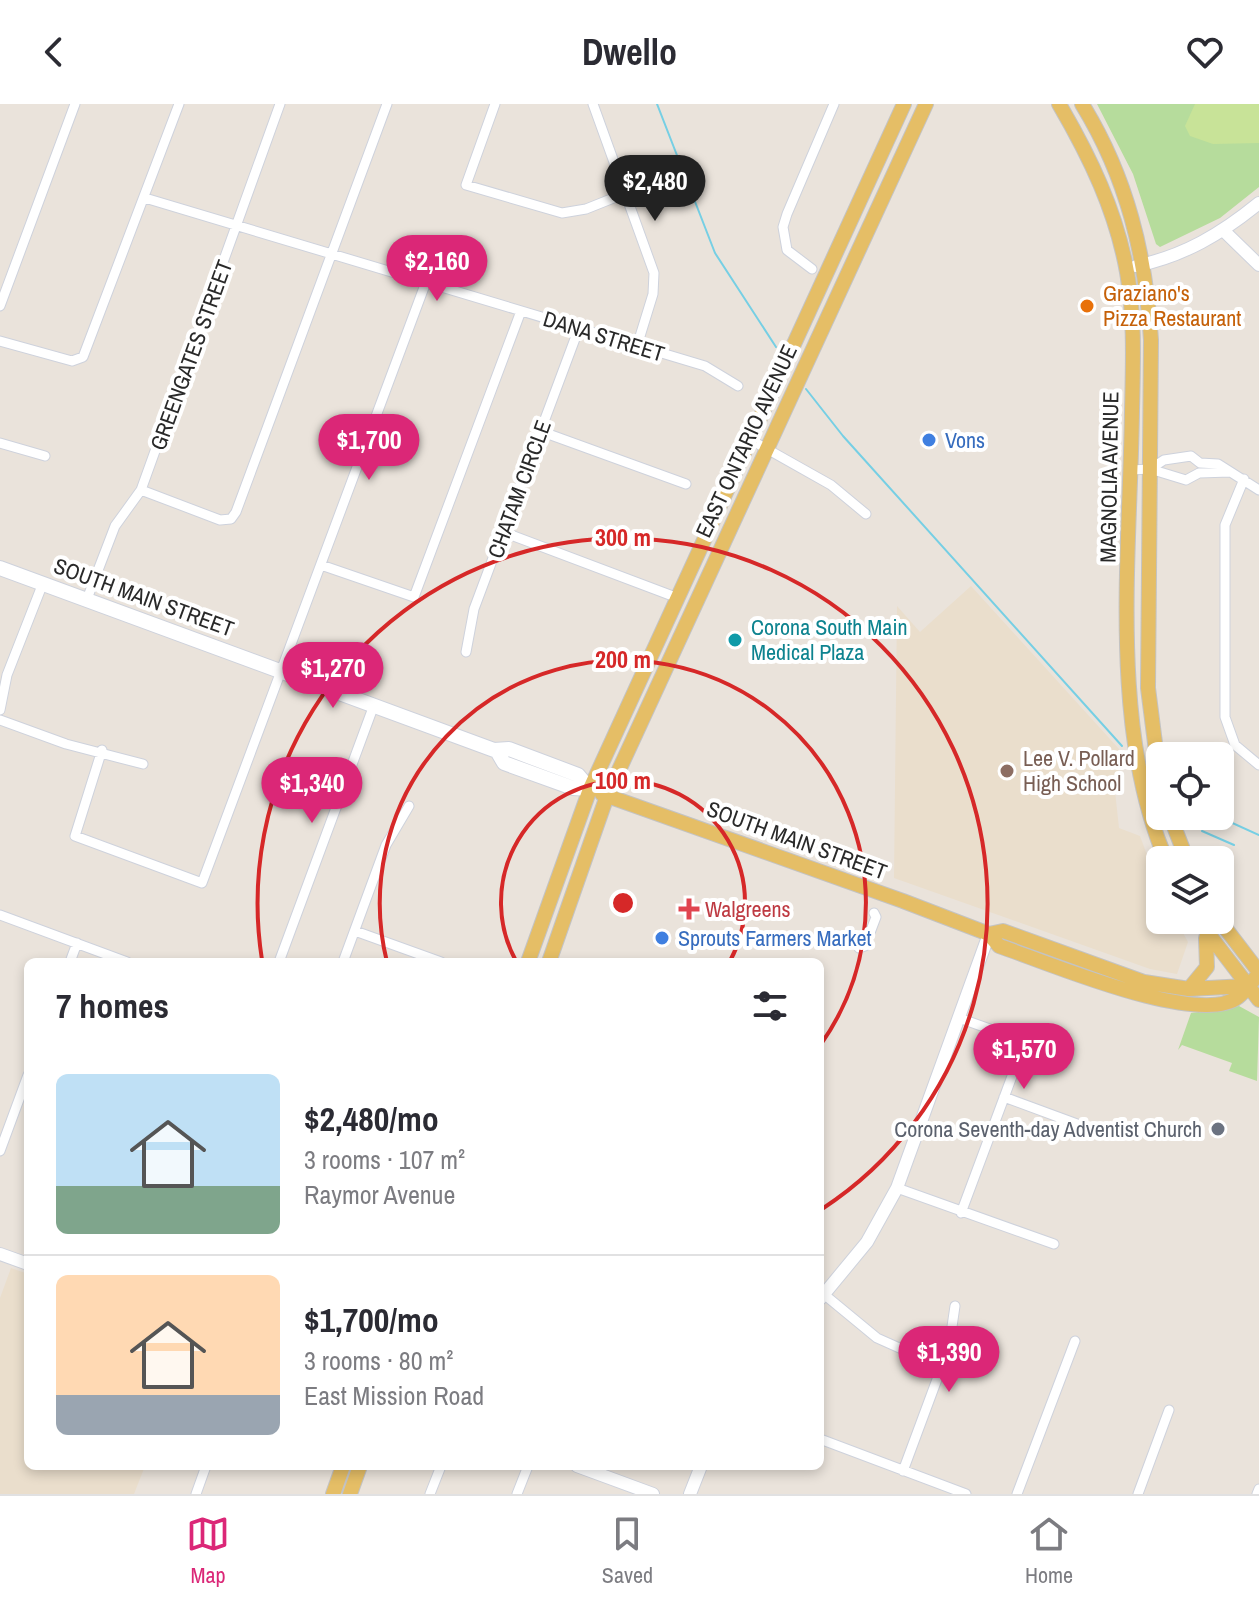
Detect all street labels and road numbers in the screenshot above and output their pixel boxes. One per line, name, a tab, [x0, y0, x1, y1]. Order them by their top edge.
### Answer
street label: GREENGATES STREET	[143, 256, 239, 454]
street label: DANA STREET	[540, 303, 668, 369]
street label: EAST ONTARIO AVENUE	[688, 340, 804, 542]
street label: MAGNOLIA AVENUE	[1093, 391, 1125, 563]
street label: CHATAM CIRCLE	[480, 416, 558, 562]
street label: SOUTH MAIN STREET	[50, 551, 238, 643]
street label: SOUTH MAIN STREET	[703, 794, 891, 886]

